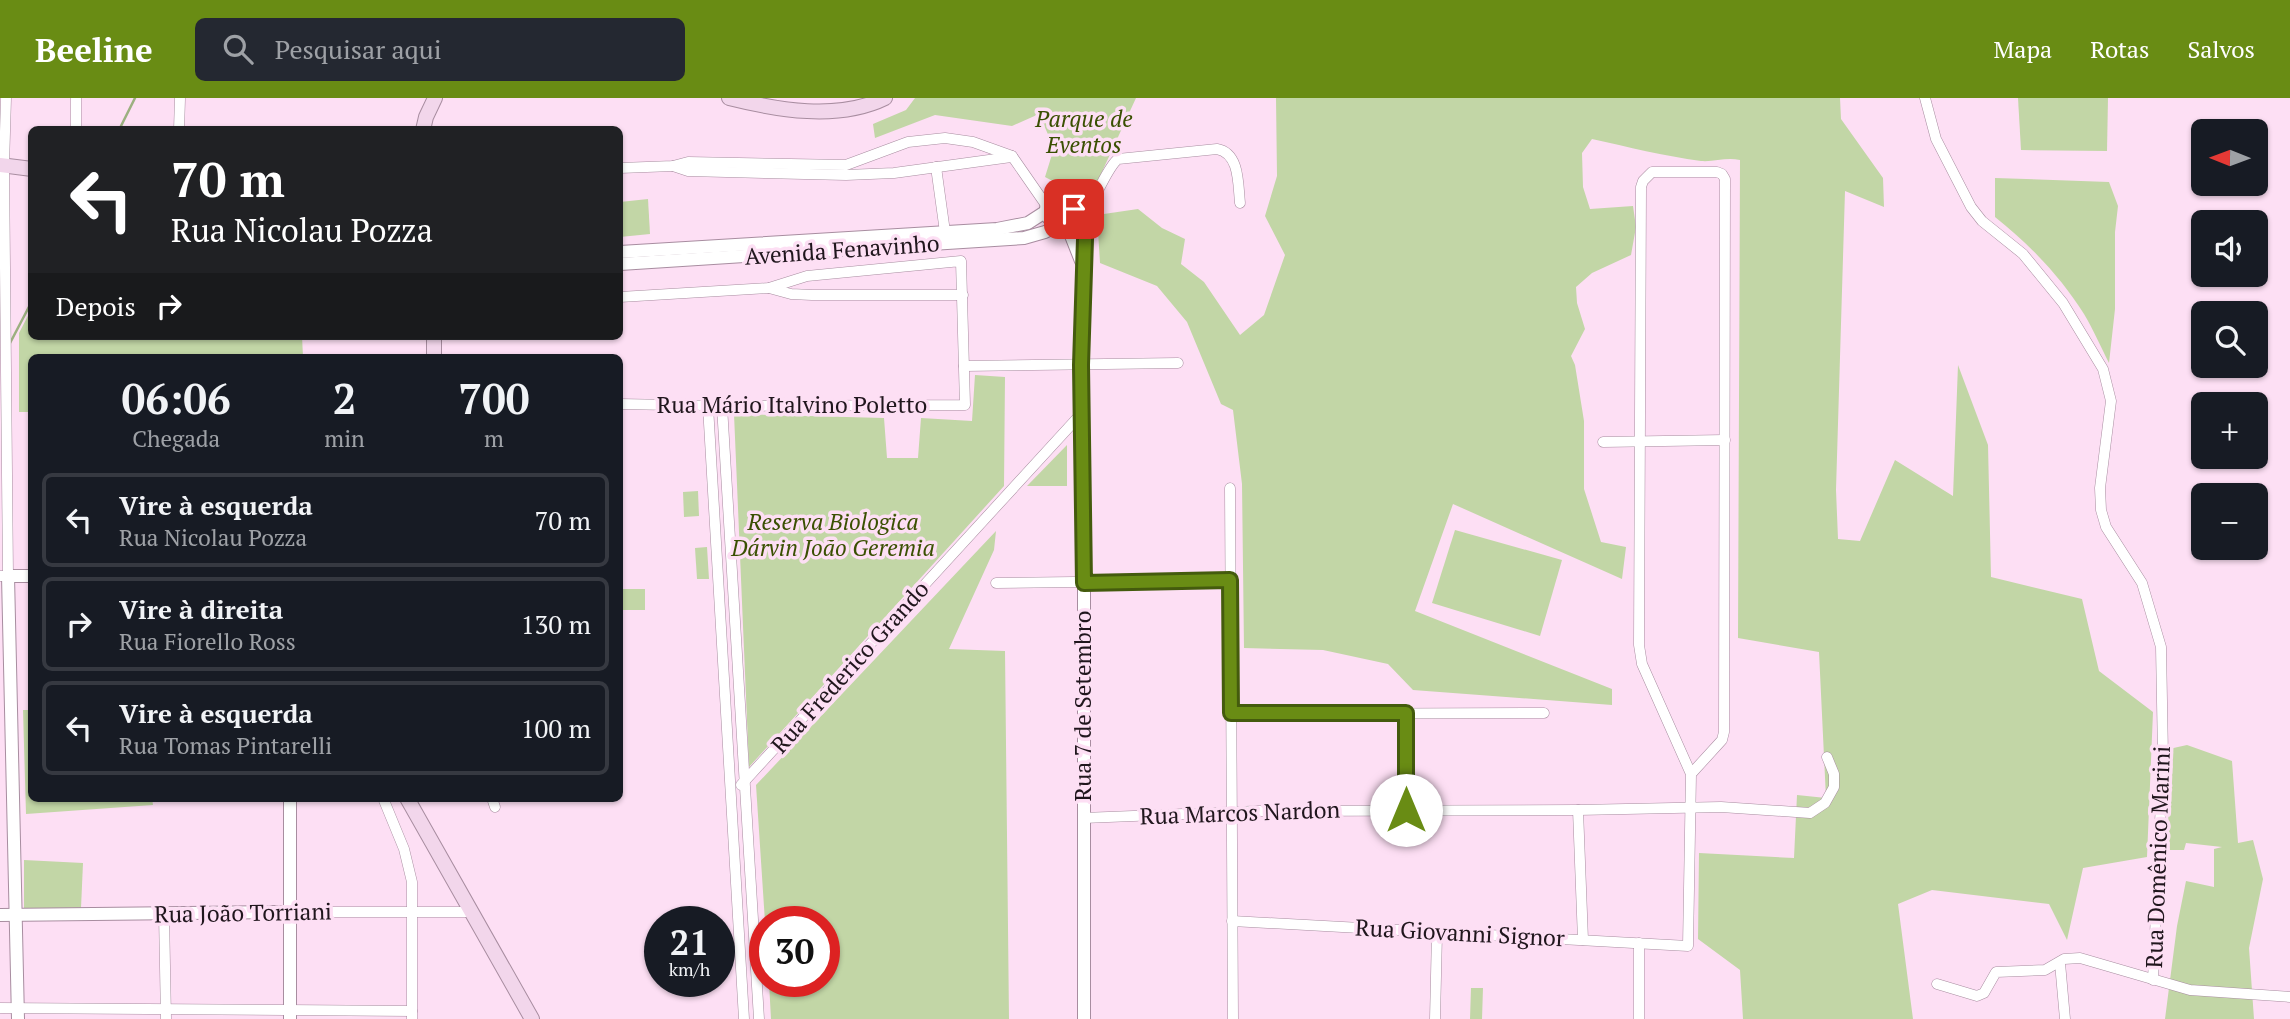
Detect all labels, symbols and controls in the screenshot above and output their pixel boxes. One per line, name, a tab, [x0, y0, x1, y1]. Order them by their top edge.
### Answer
search box	[195, 18, 685, 81]
text: Beeline	[35, 28, 153, 71]
icon: search	[219, 30, 257, 68]
text: Pesquisar aqui	[275, 32, 442, 66]
text: Mapa	[1993, 33, 2052, 65]
text: Rotas	[2090, 33, 2149, 65]
text: Salvos	[2187, 33, 2255, 65]
park label: Parque de Eventos	[1034, 103, 1133, 160]
north arrow	[2191, 119, 2268, 196]
map controls	[2191, 119, 2268, 560]
text: 70 m	[171, 146, 285, 211]
icon: left	[56, 154, 147, 245]
pin	[1044, 179, 1104, 239]
icon: arrive	[1055, 190, 1093, 228]
text: Rua Nicolau Pozza	[171, 209, 433, 251]
button: sound	[2191, 210, 2268, 287]
street label: Avenida Fenavinho	[743, 227, 940, 272]
icon: right	[150, 287, 188, 325]
text: Depois	[56, 289, 136, 323]
button: search	[2191, 301, 2268, 378]
text: 06:06	[122, 370, 231, 426]
text: 2	[333, 370, 356, 426]
text: 700	[458, 370, 529, 426]
street label: Rua Mário Italvino Poletto	[657, 389, 927, 420]
button: +	[2191, 392, 2268, 469]
text: Chegada	[132, 423, 220, 454]
text: min	[324, 423, 365, 454]
text: m	[484, 423, 504, 454]
button: −	[2191, 483, 2268, 560]
text: Vire à esquerda	[119, 488, 313, 522]
icon: left	[60, 501, 98, 539]
text: 70 m	[535, 503, 591, 537]
park label: Reserva Biologica Dárvin João Geremia	[730, 506, 935, 563]
text: Rua Nicolau Pozza	[119, 522, 307, 553]
street label: Rua Frederico Grando	[764, 574, 935, 760]
text: Vire à direita	[119, 592, 283, 626]
icon: right	[60, 605, 98, 643]
text: 130 m	[521, 607, 591, 641]
street label: Rua 7 de Setembro	[1067, 611, 1098, 801]
text: Rua Fiorello Ross	[119, 626, 296, 657]
text: Vire à esquerda	[119, 696, 313, 730]
icon: left	[60, 709, 98, 747]
text: 100 m	[521, 711, 591, 745]
text: Rua Tomas Pintarelli	[119, 730, 332, 761]
street label: Rua Domênico Marini	[2138, 745, 2177, 969]
position arrow	[1369, 773, 1443, 847]
street label: Rua Marcos Nardon	[1139, 794, 1341, 831]
street label: Rua João Torriani	[154, 895, 332, 930]
speed limit sign: 30	[749, 906, 840, 997]
street label: Rua Giovanni Signor	[1354, 912, 1566, 953]
text: 21	[670, 919, 709, 965]
text: km/h	[669, 957, 710, 981]

